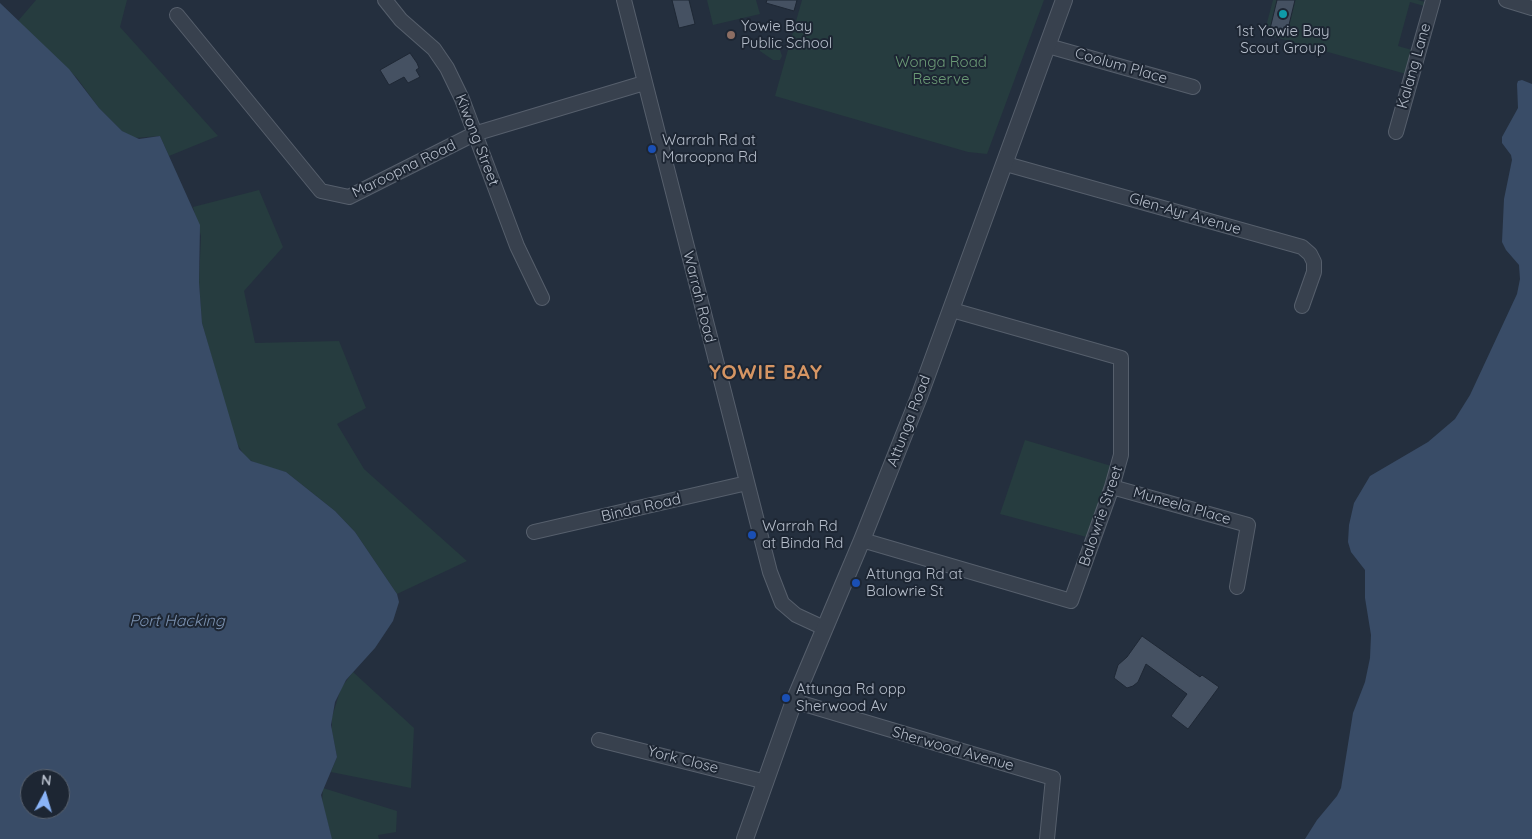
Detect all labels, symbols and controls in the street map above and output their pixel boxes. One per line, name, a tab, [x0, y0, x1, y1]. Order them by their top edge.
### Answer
marker: 1st Yowie Bay Scout Group	[1277, 8, 1289, 20]
place label: Yowie Bay Public School	[741, 17, 832, 52]
street label: Kalang Lane	[1393, 21, 1435, 111]
place label: 1st Yowie Bay Scout Group	[1236, 22, 1330, 57]
marker: Yowie Bay Public School	[725, 29, 737, 41]
street label: Coolum Place	[1073, 44, 1169, 88]
park label: Wonga Road Reserve	[895, 53, 987, 88]
street label: Kiwong Street	[451, 92, 503, 188]
place label: Warrah Rd at Maroopna Rd	[662, 131, 757, 166]
street label: Maroopna Road	[349, 136, 459, 202]
marker: Warrah Rd at Maroopna Rd	[646, 143, 658, 155]
street label: Glen-Ayr Avenue	[1127, 189, 1243, 239]
street label: Warrah Road	[679, 249, 719, 345]
district label: YOWIE BAY	[708, 361, 824, 385]
street label: Attunga Road	[883, 373, 935, 469]
street label: Balowrie Street	[1075, 463, 1127, 569]
street label: Muneela Place	[1131, 483, 1233, 529]
street label: Binda Road	[599, 490, 683, 526]
place label: Warrah Rd at Binda Rd	[762, 517, 843, 552]
marker: Warrah Rd at Binda Rd	[746, 529, 758, 541]
place label: Attunga Rd at Balowrie St	[866, 565, 963, 600]
marker: Attunga Rd at Balowrie St	[850, 577, 862, 589]
water label: Port Hacking	[129, 611, 225, 631]
place label: Attunga Rd opp Sherwood Av	[796, 680, 906, 715]
marker: Attunga Rd opp Sherwood Av	[780, 692, 792, 704]
street label: Sherwood Avenue	[890, 723, 1016, 775]
street label: York Close	[646, 743, 720, 777]
north arrow	[20, 769, 70, 819]
text: N	[40, 771, 53, 790]

